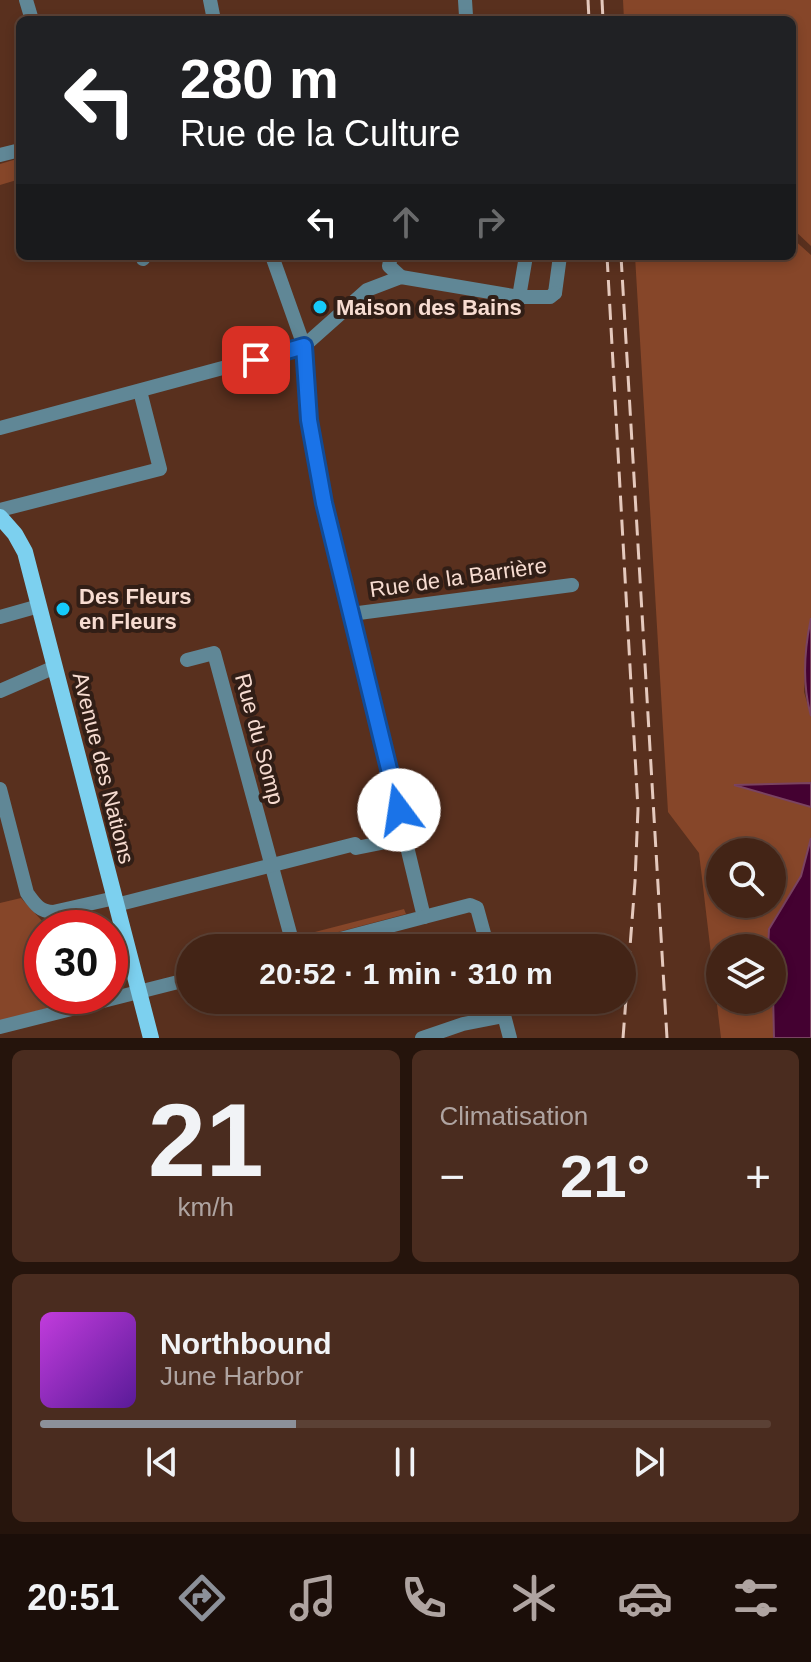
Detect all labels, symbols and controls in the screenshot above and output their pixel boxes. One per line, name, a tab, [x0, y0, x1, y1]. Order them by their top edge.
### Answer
text: 280 m	[180, 47, 339, 110]
icon: left	[48, 48, 152, 152]
text: Rue de la Culture	[180, 113, 460, 154]
icon: left	[300, 200, 344, 244]
icon: ahead	[384, 200, 428, 244]
icon: right	[468, 200, 512, 244]
place label: Maison des Bains	[336, 295, 522, 320]
marker: Maison des Bains	[311, 298, 329, 316]
pin	[222, 326, 290, 394]
icon: arrive	[234, 338, 278, 382]
street label: Rue de la Barrière	[368, 553, 548, 602]
place label: Des Fleurs en Fleurs	[79, 584, 192, 634]
marker: Des Fleurs en Fleurs	[54, 600, 72, 618]
street label: Avenue des Nations	[68, 670, 139, 866]
street label: Rue du Somp	[230, 671, 289, 807]
position arrow	[357, 768, 441, 852]
map controls	[706, 838, 786, 1014]
button: search	[706, 838, 786, 918]
speed limit sign: 30	[24, 910, 128, 1014]
button: layers	[706, 934, 786, 1014]
text: 20:52 · 1 min · 310 m	[259, 957, 553, 990]
text: 21	[148, 1082, 264, 1198]
text: Climatisation	[440, 1101, 588, 1131]
text: 21°	[560, 1143, 651, 1210]
text: −	[440, 1152, 465, 1201]
text: +	[745, 1152, 771, 1201]
text: km/h	[178, 1192, 234, 1222]
text: Northbound	[160, 1327, 332, 1360]
text: June Harbor	[160, 1361, 303, 1391]
icon: previous	[140, 1440, 184, 1484]
icon: pause	[383, 1440, 427, 1484]
icon: next	[627, 1440, 671, 1484]
icon: directions	[174, 1570, 230, 1626]
icon: music	[285, 1570, 341, 1626]
icon: phone	[396, 1570, 452, 1626]
icon: climate	[506, 1570, 562, 1626]
icon: car	[617, 1570, 673, 1626]
icon: filters	[728, 1570, 784, 1626]
text: 20:51	[27, 1577, 119, 1618]

